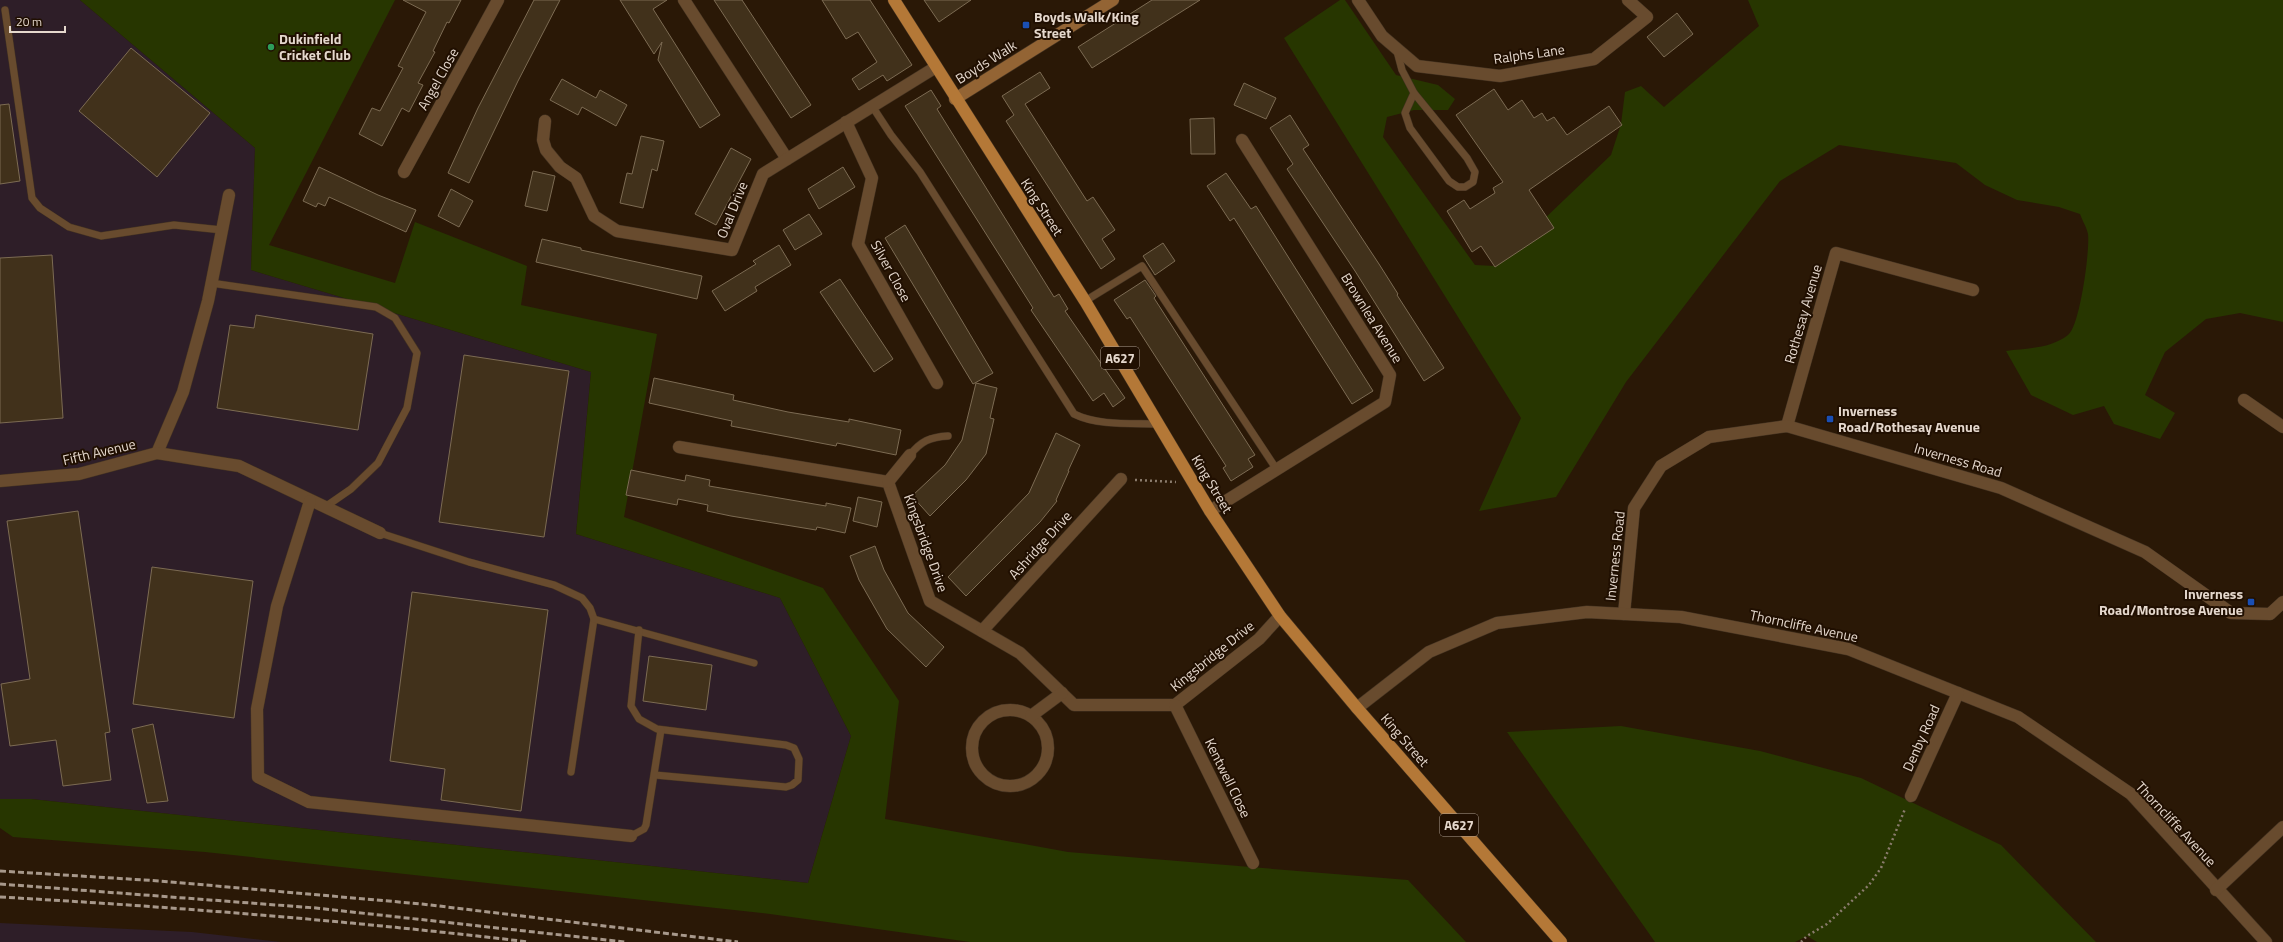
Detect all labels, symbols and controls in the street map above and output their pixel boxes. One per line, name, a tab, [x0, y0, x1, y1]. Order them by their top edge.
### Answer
place label: Boyds Walk/King Street	[1034, 6, 1139, 43]
scale bar	[10, 8, 65, 34]
text: 20 m	[16, 12, 42, 31]
marker: Boyds Walk/King Street	[1021, 20, 1031, 30]
place label: Dukinfield Cricket Club	[279, 28, 351, 65]
street label: Boyds Walk	[951, 34, 1021, 89]
street label: Ralphs Lane	[1492, 38, 1566, 69]
marker: Dukinfield Cricket Club	[266, 42, 276, 52]
street label: Angel Close	[412, 44, 463, 114]
street label: King Street	[1016, 174, 1069, 240]
street label: Oval Drive	[711, 178, 752, 241]
street label: Silver Close	[866, 236, 917, 305]
street label: Rothesay Avenue	[1778, 262, 1827, 366]
street label: Brownlea Avenue	[1336, 268, 1409, 367]
road number: A627	[1101, 347, 1139, 369]
place label: Inverness Road/Rothesay Avenue	[1838, 400, 1980, 437]
marker: Inverness Road/Rothesay Avenue	[1825, 414, 1835, 424]
street label: Fifth Avenue	[60, 433, 137, 470]
street label: Inverness Road	[1912, 437, 2004, 482]
street label: King Street	[1187, 451, 1238, 517]
street label: Kingsbridge Drive	[899, 491, 954, 595]
street label: Ashridge Drive	[1003, 506, 1076, 584]
street label: Inverness Road	[1599, 510, 1630, 602]
place label: Inverness Road/Montrose Avenue	[2099, 583, 2243, 620]
marker: Inverness Road/Montrose Avenue	[2246, 597, 2256, 607]
street label: Thorncliffe Avenue	[1748, 604, 1860, 647]
street label: Kingsbridge Drive	[1165, 615, 1258, 696]
street label: Denby Road	[1897, 701, 1945, 775]
street label: King Street	[1376, 708, 1435, 771]
street label: Kentwell Close	[1200, 734, 1257, 821]
street label: Thorncliffe Avenue	[2131, 776, 2222, 871]
road number: A627	[1440, 814, 1478, 836]

